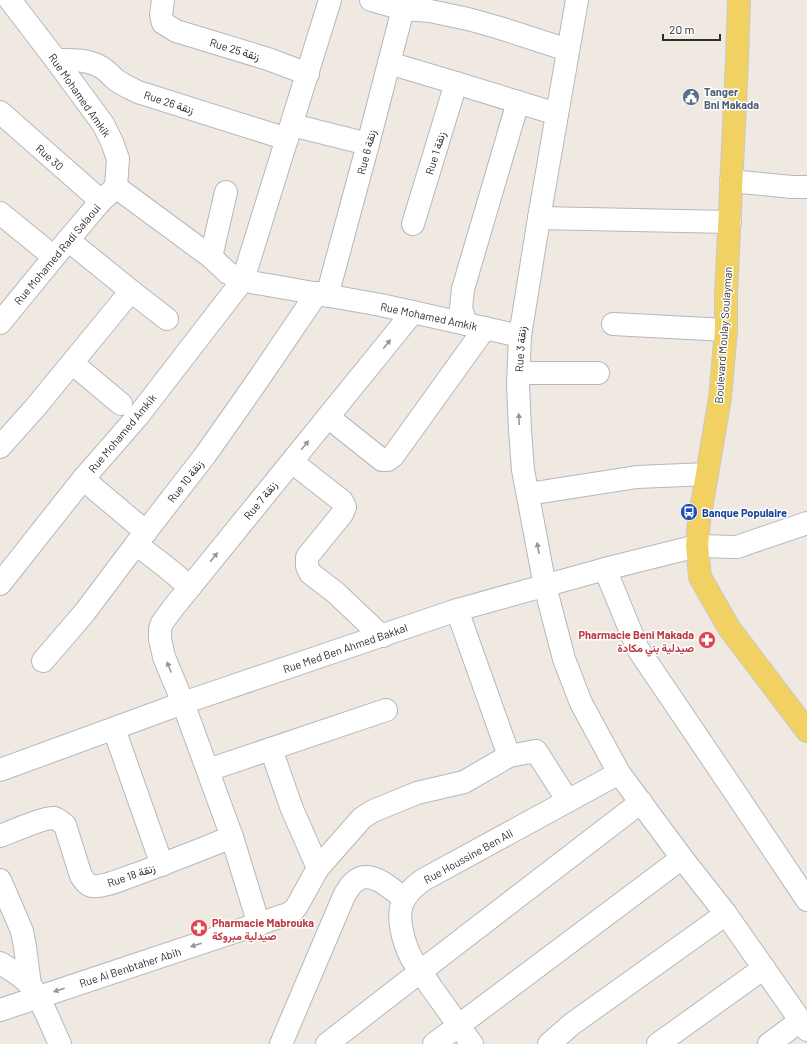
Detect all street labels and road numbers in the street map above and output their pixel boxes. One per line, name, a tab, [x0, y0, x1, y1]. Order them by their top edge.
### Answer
street label: Rue 25 زنقة	[208, 35, 262, 64]
street label: Rue Mohamed Amkik	[46, 51, 114, 140]
street label: Rue 26 زنقة	[142, 88, 196, 117]
street label: Rue 6 زنقة	[354, 128, 379, 176]
street label: Rue 1 زنقة	[422, 130, 449, 176]
street label: Rue 30	[34, 141, 66, 173]
street label: Rue Mohamed Radi Salaoui	[11, 201, 103, 307]
street label: Boulevard Moulay Soulayman	[712, 266, 734, 404]
street label: Rue Mohamed Amkik	[379, 299, 479, 333]
street label: Rue 3 زنقة	[512, 325, 529, 372]
street label: Rue Mohamed Amkik	[85, 391, 159, 475]
street label: Rue 10 زنقة	[164, 457, 207, 505]
street label: Rue 7 زنقة	[241, 478, 280, 522]
street label: Rue Med Ben Ahmed Bakkal	[281, 621, 409, 675]
street label: Rue Houssine Ben Ali	[421, 826, 515, 886]
street label: Rue 18 زنقة	[105, 861, 157, 890]
street label: Rue Ai Benbtaher Abih	[78, 944, 182, 990]

